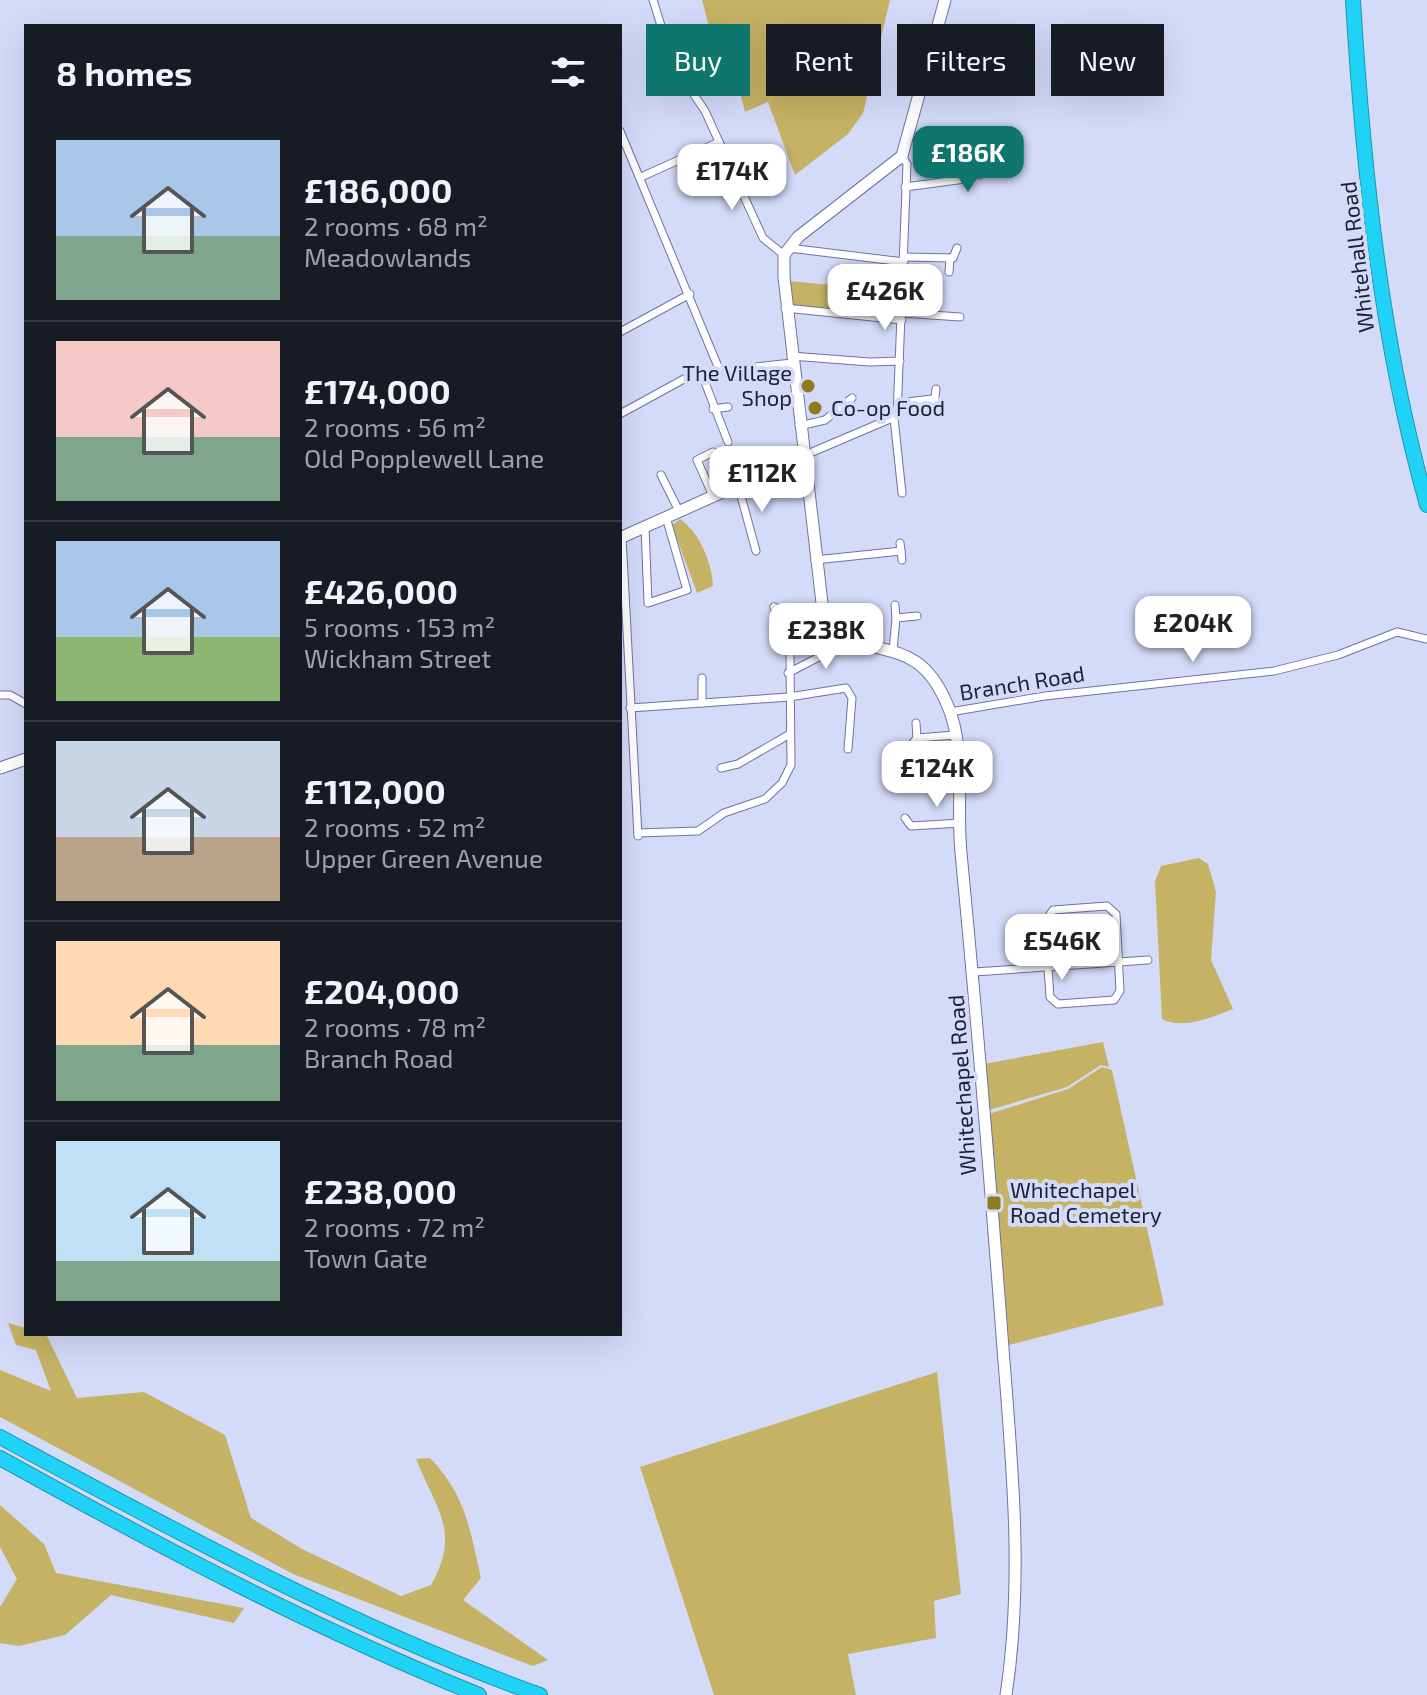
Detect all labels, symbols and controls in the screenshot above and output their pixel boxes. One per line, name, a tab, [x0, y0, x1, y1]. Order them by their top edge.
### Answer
chip: Buy	[646, 24, 750, 96]
chip: Rent	[766, 24, 881, 96]
chip: Filters	[897, 24, 1035, 96]
chip: New	[1051, 24, 1164, 96]
icon: filters	[546, 50, 590, 94]
text: 8 homes	[56, 52, 192, 93]
pin: £186K	[912, 126, 1024, 194]
text: £186K	[931, 136, 1005, 167]
pin: £174K	[676, 144, 788, 212]
text: £174K	[695, 154, 769, 185]
text: £186,000	[304, 169, 452, 210]
icon: home	[120, 172, 216, 268]
street label: Whitehall Road	[1334, 180, 1378, 334]
text: 2 rooms · 68 m²	[304, 210, 488, 241]
text: Meadowlands	[304, 241, 471, 272]
pin: £426K	[829, 264, 941, 332]
text: £426K	[846, 274, 924, 305]
place label: The Village Shop	[682, 359, 792, 410]
text: £174,000	[304, 370, 451, 411]
icon: home	[120, 373, 216, 469]
marker: The Village Shop	[799, 377, 817, 395]
place label: Co-op Food	[831, 394, 945, 420]
marker: Co-op Food	[806, 399, 824, 417]
text: 2 rooms · 56 m²	[304, 411, 486, 442]
text: Old Popplewell Lane	[304, 442, 544, 473]
pin: £112K	[706, 446, 818, 514]
text: £112K	[727, 456, 797, 487]
text: £426,000	[304, 570, 458, 611]
icon: home	[120, 573, 216, 669]
pin: £204K	[1137, 596, 1249, 664]
pin: £238K	[770, 603, 882, 671]
text: £204K	[1153, 606, 1233, 637]
text: 5 rooms · 153 m²	[304, 611, 495, 642]
text: £238K	[787, 613, 865, 644]
text: Wickham Street	[304, 642, 491, 673]
street label: Branch Road	[957, 659, 1086, 705]
pin: £124K	[881, 741, 993, 809]
text: £124K	[900, 751, 974, 782]
text: £112,000	[304, 770, 446, 811]
icon: home	[120, 773, 216, 869]
text: 2 rooms · 52 m²	[304, 811, 486, 842]
text: Upper Green Avenue	[304, 842, 543, 873]
pin: £546K	[1006, 914, 1118, 982]
text: £546K	[1023, 924, 1101, 955]
text: £204,000	[304, 970, 459, 1011]
icon: home	[120, 973, 216, 1069]
street label: Whitechapel Road	[942, 994, 980, 1176]
text: 2 rooms · 78 m²	[304, 1011, 486, 1042]
text: Branch Road	[304, 1042, 453, 1073]
text: £238,000	[304, 1170, 457, 1211]
icon: home	[120, 1173, 216, 1269]
place label: Whitechapel Road Cemetery	[1010, 1176, 1162, 1227]
marker: Whitechapel Road Cemetery	[985, 1194, 1003, 1212]
text: 2 rooms · 72 m²	[304, 1211, 485, 1242]
text: Town Gate	[304, 1242, 428, 1273]

